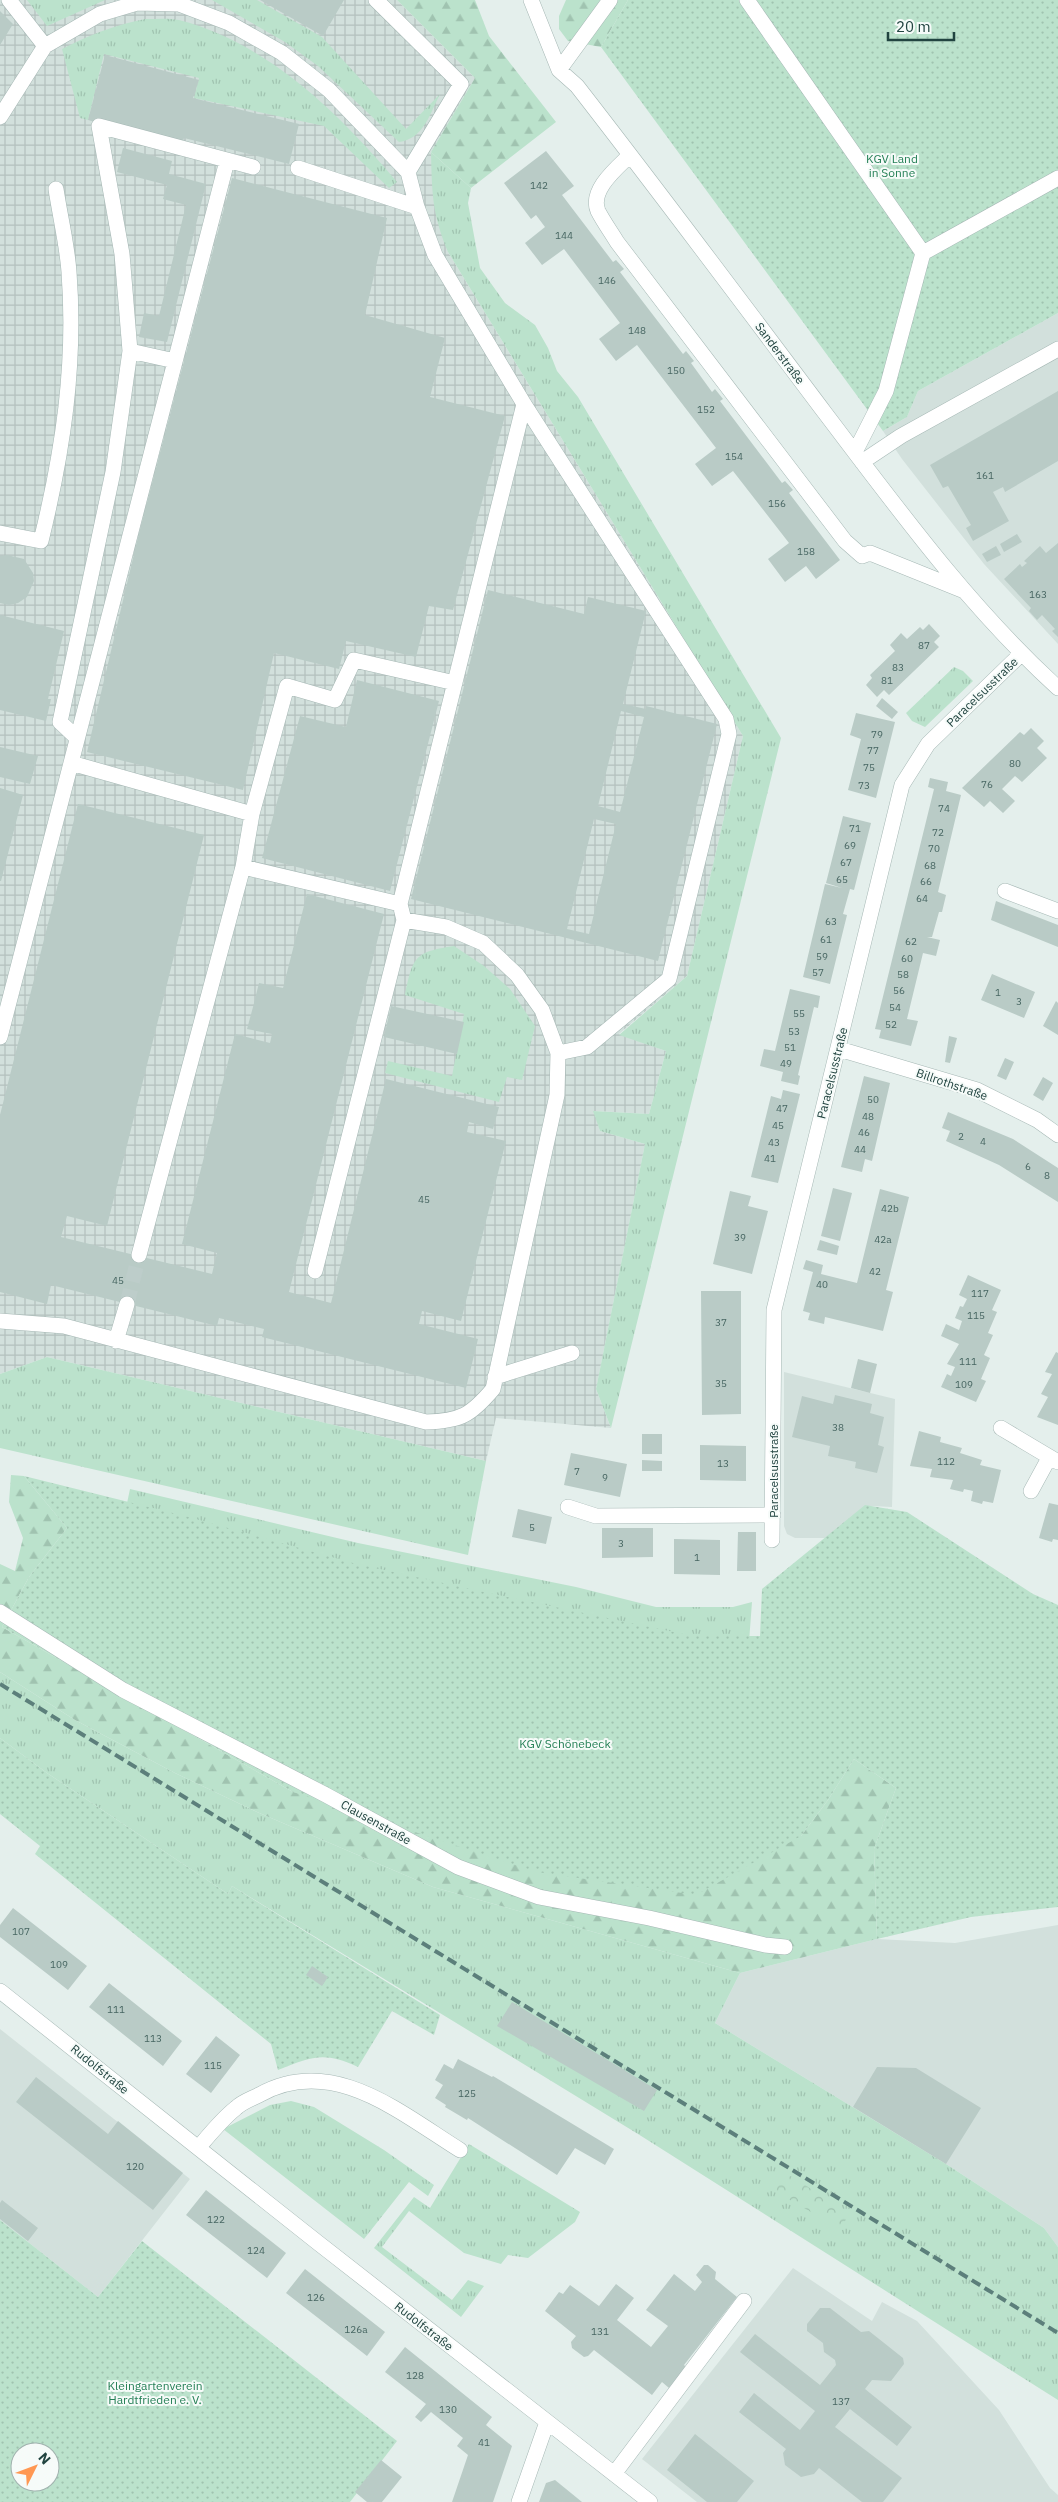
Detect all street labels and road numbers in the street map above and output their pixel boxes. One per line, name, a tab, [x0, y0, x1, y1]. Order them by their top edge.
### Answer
street label: Sanderstraße	[752, 319, 808, 387]
street label: Paracelsusstraße	[943, 654, 1021, 730]
street label: Paracelsusstraße	[813, 1025, 851, 1120]
street label: Billrothstraße	[914, 1065, 990, 1103]
street label: Paracelsusstraße	[766, 1424, 781, 1518]
street label: Clausenstraße	[338, 1796, 414, 1848]
street label: Rudolfstraße	[68, 2041, 132, 2097]
street label: Rudolfstraße	[392, 2298, 457, 2354]

